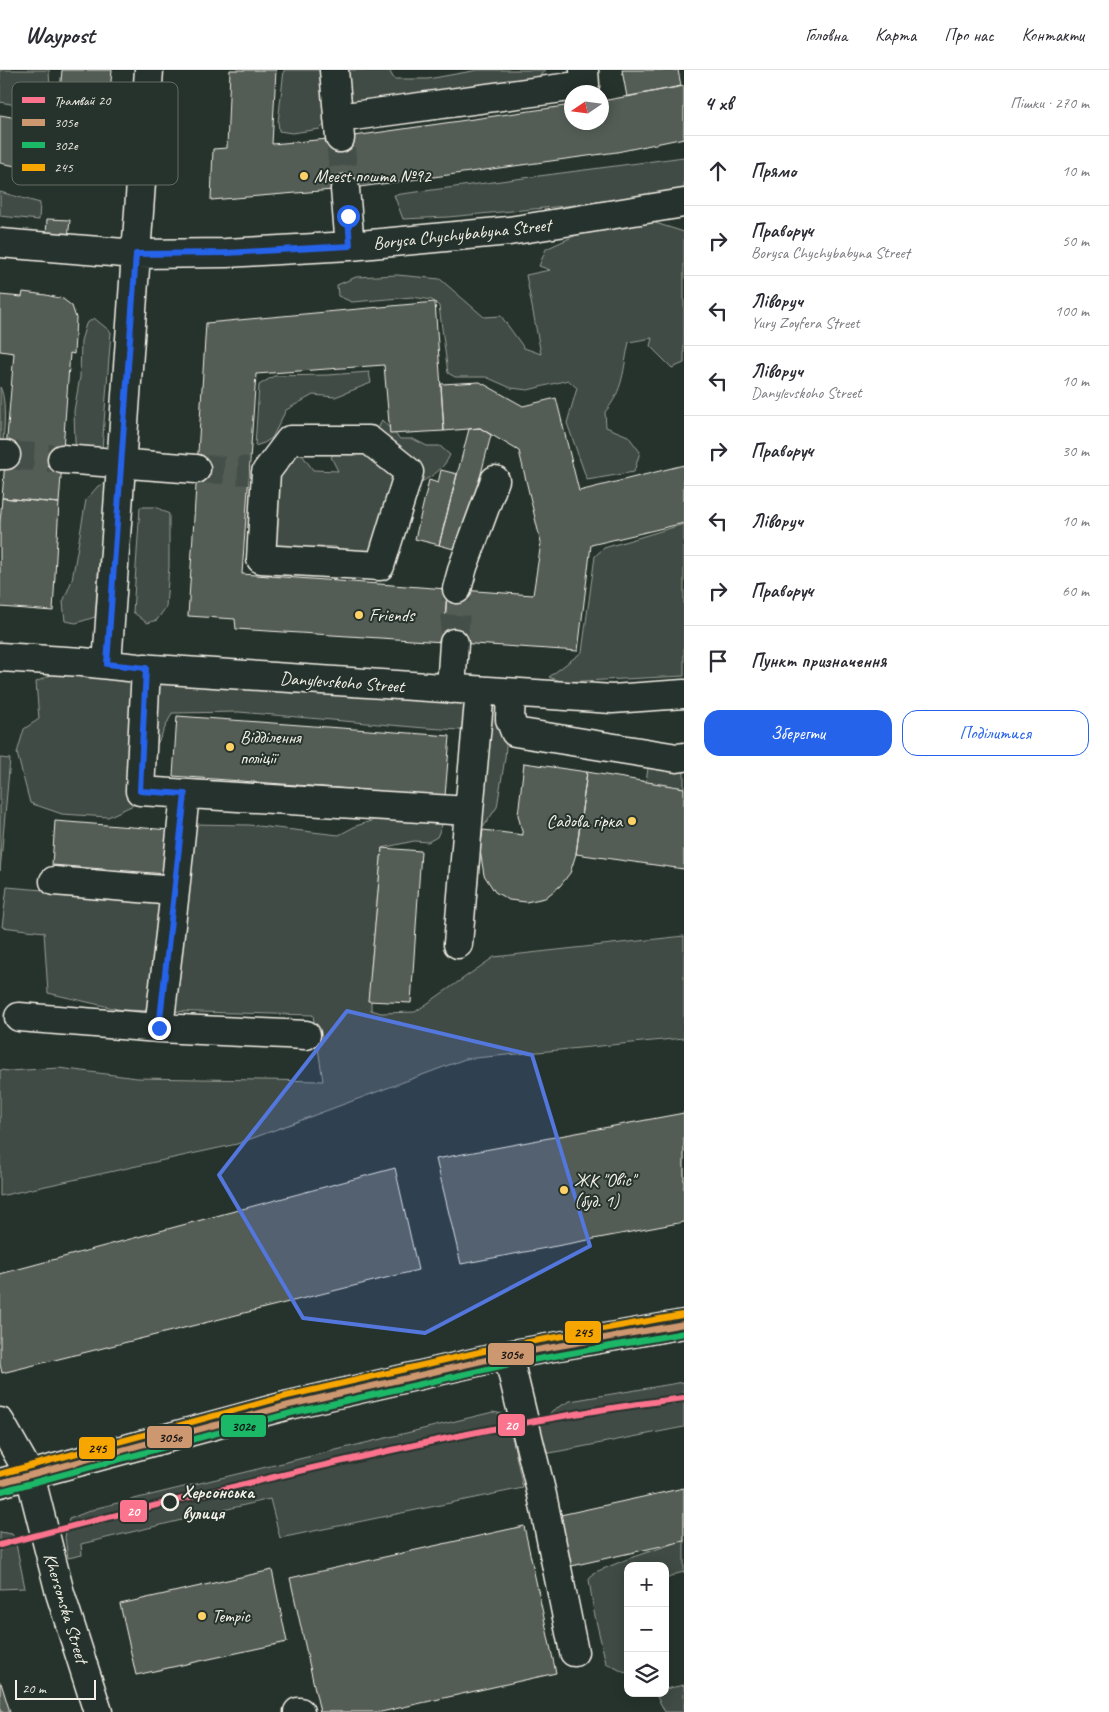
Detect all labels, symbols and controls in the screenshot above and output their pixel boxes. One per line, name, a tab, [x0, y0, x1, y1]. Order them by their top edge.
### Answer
text: Waypost	[25, 20, 95, 50]
text: Головна	[805, 24, 847, 46]
text: Карта	[875, 24, 916, 46]
text: Про нас	[944, 24, 994, 46]
text: Контакти	[1022, 24, 1084, 46]
legend	[12, 82, 178, 185]
north arrow	[564, 85, 609, 130]
text: 4 хв	[704, 90, 733, 116]
text: Трамвай 20	[54, 92, 112, 109]
text: Пішки · 270 m	[1010, 93, 1089, 113]
text: 305e	[54, 114, 79, 131]
text: 302е	[54, 137, 79, 154]
icon: ahead	[704, 157, 732, 185]
text: 245	[54, 159, 74, 176]
text: Прямо	[751, 159, 796, 183]
text: 10 m	[1062, 161, 1089, 181]
place label: Meest пошта №92	[314, 165, 433, 187]
marker: Meest пошта №92	[298, 170, 310, 182]
route start	[337, 205, 360, 228]
street label: Borysa Chychybabyna Street	[372, 213, 555, 254]
text: Праворуч	[751, 219, 813, 243]
icon: right	[704, 227, 732, 255]
text: 50 m	[1062, 231, 1089, 251]
text: Borysa Chychybabyna Street	[751, 243, 910, 263]
text: Ліворуч	[751, 289, 803, 313]
icon: left	[704, 297, 732, 325]
text: 100 m	[1055, 301, 1089, 321]
text: Yury Zoyfera Street	[751, 313, 860, 333]
text: Ліворуч	[751, 359, 803, 383]
icon: left	[704, 367, 732, 395]
text: 10 m	[1062, 371, 1089, 391]
text: Danylevskoho Street	[751, 383, 862, 403]
icon: right	[704, 437, 732, 465]
text: Праворуч	[751, 439, 813, 463]
text: 30 m	[1062, 441, 1089, 461]
icon: left	[704, 507, 732, 535]
text: Ліворуч	[751, 509, 803, 533]
text: 10 m	[1062, 511, 1089, 531]
icon: right	[704, 577, 732, 605]
text: Праворуч	[751, 579, 813, 603]
text: 60 m	[1062, 581, 1089, 601]
place label: Friends	[369, 604, 416, 626]
marker: Friends	[353, 609, 365, 621]
icon: arrive	[704, 647, 732, 675]
text: Пункт призначення	[751, 649, 886, 673]
street label: Danylevskoho Street	[279, 667, 407, 697]
button: Зберегти	[704, 710, 892, 756]
button: Поділитися	[902, 710, 1089, 756]
place label: Відділення поліції	[240, 726, 302, 769]
marker: Відділення поліції	[224, 741, 236, 753]
place label: Садова гірка	[547, 810, 623, 832]
marker: Садова гірка	[626, 815, 638, 827]
route end	[148, 1017, 171, 1040]
place label: ЖК "Овіс" (буд. 1)	[574, 1169, 639, 1212]
marker: ЖК "Овіс" (буд. 1)	[558, 1184, 570, 1196]
line badge: 245	[564, 1320, 602, 1344]
text: 245	[574, 1324, 594, 1341]
line badge: 305e	[487, 1342, 535, 1366]
text: 305e	[499, 1346, 524, 1363]
line badge: 20	[497, 1413, 526, 1437]
line badge: 302е	[220, 1414, 267, 1438]
text: 20	[505, 1417, 519, 1434]
text: 302е	[231, 1418, 256, 1435]
line badge: 305e	[146, 1425, 193, 1449]
text: 305e	[158, 1429, 183, 1446]
line badge: 245	[78, 1436, 116, 1460]
text: 245	[88, 1440, 108, 1457]
place label: Херсонська вулиця	[182, 1481, 256, 1524]
marker: Херсонська вулиця	[161, 1493, 179, 1511]
line badge: 20	[119, 1499, 148, 1523]
text: 20	[127, 1503, 141, 1520]
street label: Khersonska Street	[39, 1550, 94, 1669]
map controls	[624, 1562, 669, 1697]
button: +	[624, 1562, 669, 1607]
place label: Тетріс	[212, 1605, 251, 1627]
button: −	[624, 1607, 669, 1652]
marker: Тетріс	[196, 1610, 208, 1622]
button: layers	[624, 1652, 669, 1697]
scale bar	[15, 1677, 96, 1700]
text: 20 m	[22, 1680, 46, 1697]

